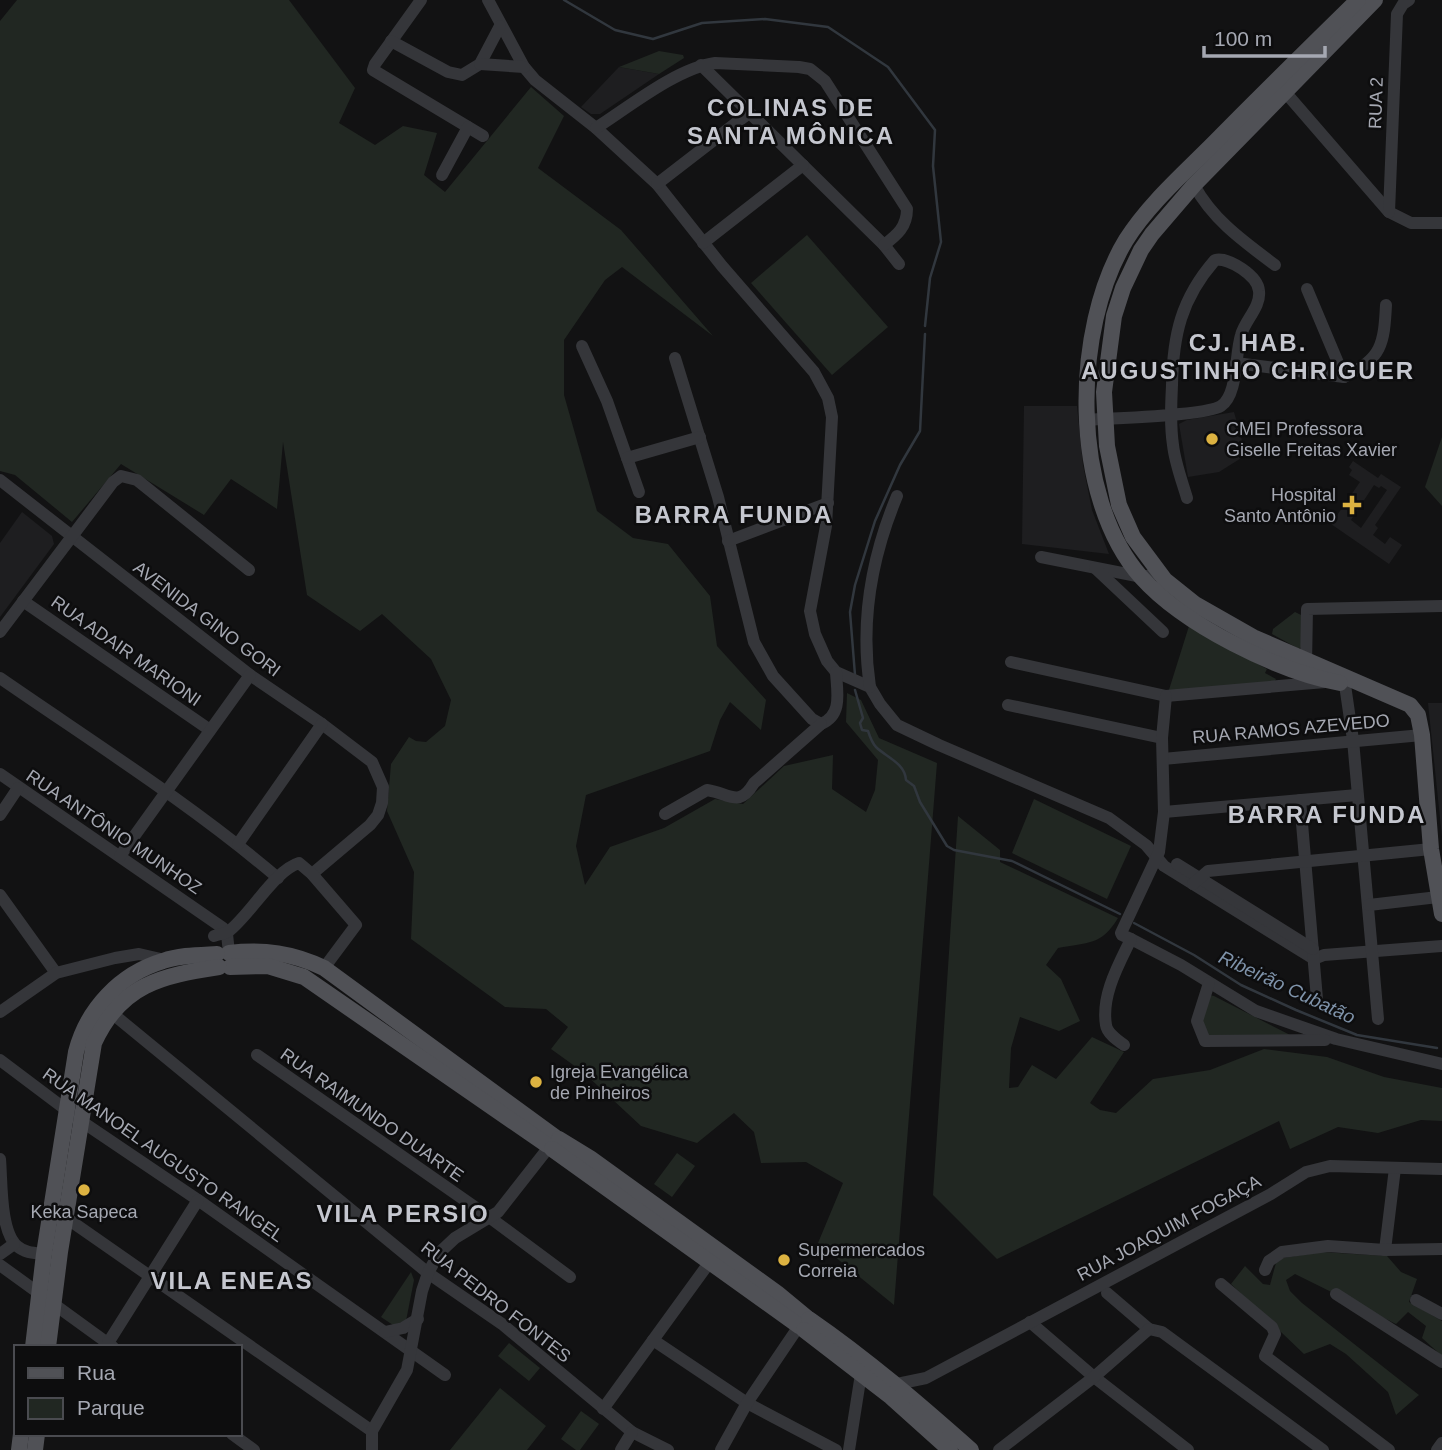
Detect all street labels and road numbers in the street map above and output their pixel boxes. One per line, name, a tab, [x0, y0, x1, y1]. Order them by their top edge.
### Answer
street label: RUA 2	[1365, 77, 1387, 129]
street label: AVENIDA GINO GORI	[130, 557, 284, 681]
street label: RUA ADAIR MARIONI	[47, 592, 205, 710]
street label: RUA RAMOS AZEVEDO	[1191, 710, 1391, 748]
street label: RUA ANTÔNIO MUNHOZ	[23, 765, 206, 898]
street label: RUA RAIMUNDO DUARTE	[277, 1044, 467, 1186]
street label: RUA MANOEL AUGUSTO RANGEL	[39, 1064, 287, 1246]
street label: RUA JOAQUIM FOGAÇA	[1074, 1171, 1264, 1285]
street label: RUA PEDRO FONTES	[417, 1237, 575, 1367]

